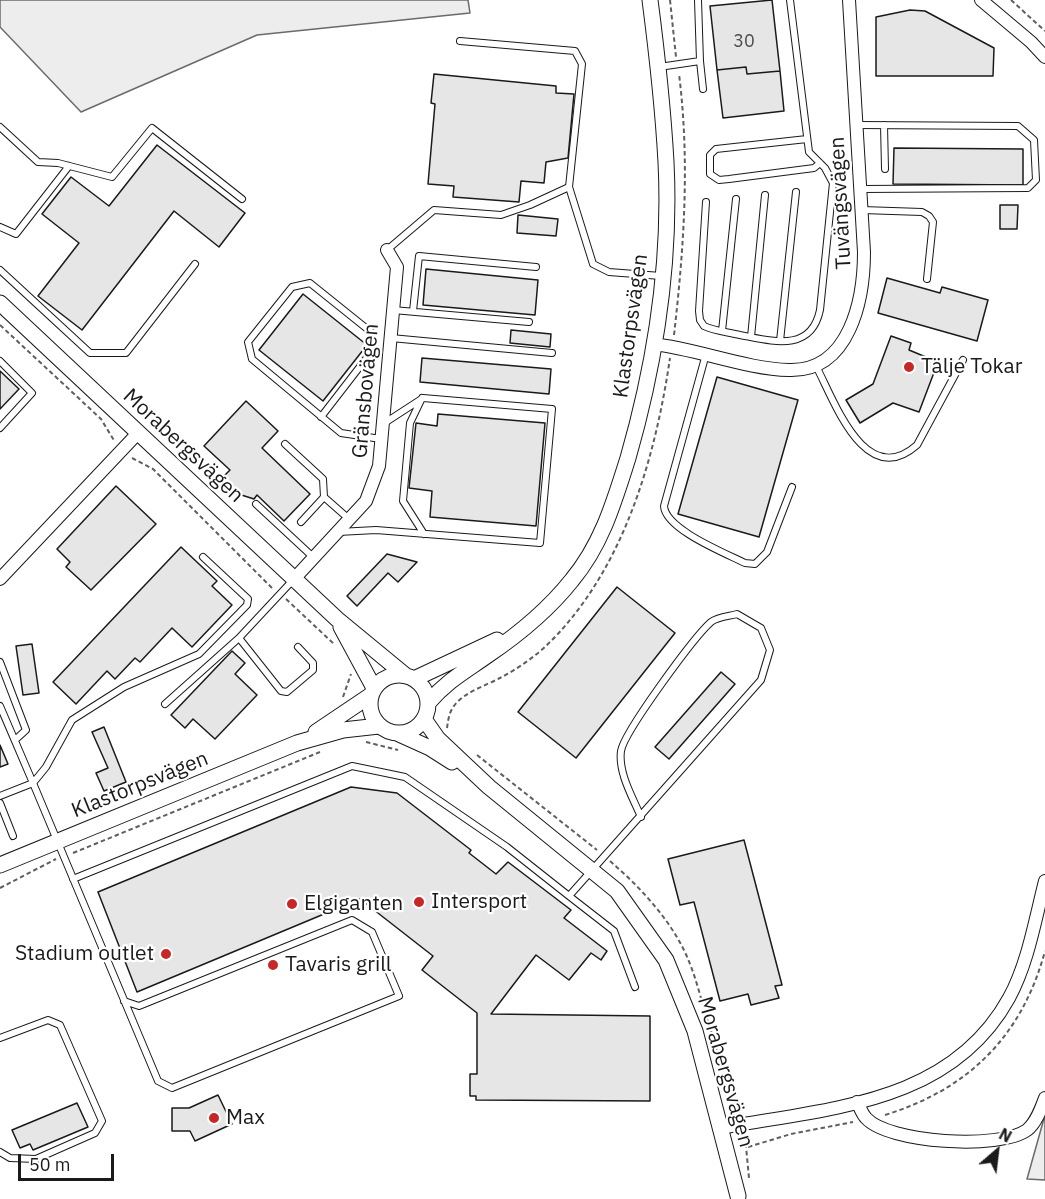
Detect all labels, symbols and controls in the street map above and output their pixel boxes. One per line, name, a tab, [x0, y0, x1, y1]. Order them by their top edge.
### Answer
house number: 30	[733, 31, 755, 53]
street label: Tuvängsvägen	[825, 136, 857, 270]
street label: Klastorpsvägen	[608, 252, 654, 400]
street label: Gränsbovägen	[348, 323, 384, 459]
place label: Tälje Tokar	[921, 354, 1022, 380]
marker: Tälje Tokar	[902, 360, 916, 374]
street label: Morabergsvägen	[118, 384, 248, 508]
street label: Klastorpsvägen	[68, 746, 212, 824]
place label: Intersport	[431, 889, 527, 915]
place label: Elgiganten	[304, 891, 403, 917]
marker: Intersport	[412, 895, 426, 909]
marker: Elgiganten	[285, 897, 299, 911]
place label: Stadium outlet	[15, 941, 154, 967]
marker: Stadium outlet	[159, 947, 173, 961]
place label: Tavaris grill	[285, 952, 391, 978]
marker: Tavaris grill	[266, 958, 280, 972]
street label: Morabergsvägen	[691, 994, 759, 1150]
place label: Max	[226, 1105, 265, 1131]
marker: Max	[207, 1111, 221, 1125]
north arrow	[967, 1121, 1027, 1181]
text: N	[996, 1124, 1015, 1147]
scale bar	[21, 1142, 117, 1180]
text: 50 m	[29, 1153, 71, 1176]

